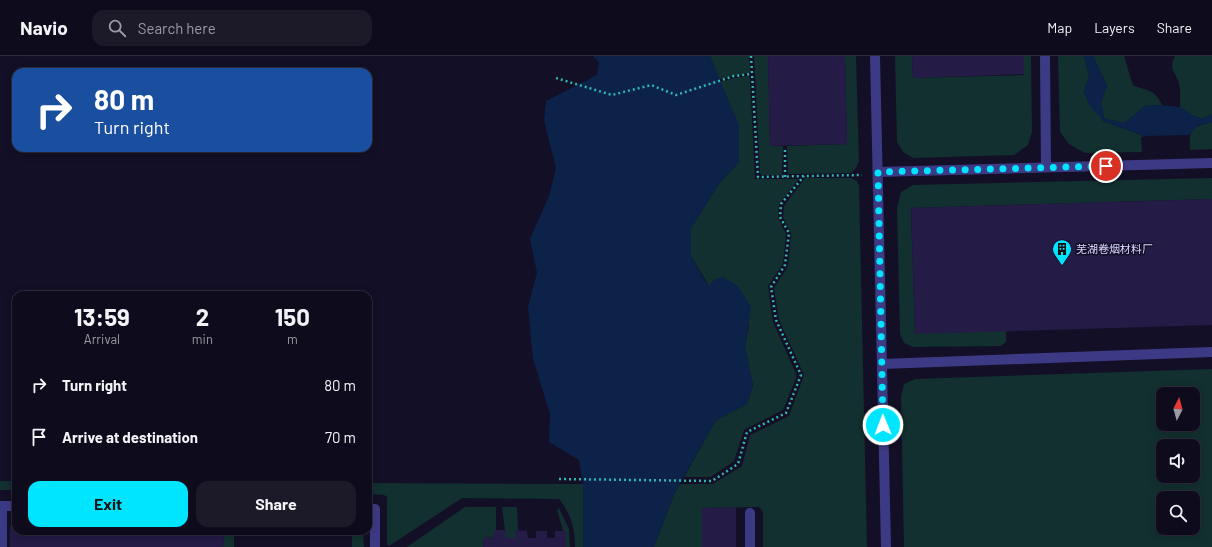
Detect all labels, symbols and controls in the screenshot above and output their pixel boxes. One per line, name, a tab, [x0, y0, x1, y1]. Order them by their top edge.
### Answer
search box	[92, 10, 372, 46]
text: Navio	[20, 16, 68, 39]
icon: search	[106, 17, 128, 39]
text: Search here	[138, 19, 216, 37]
text: Map	[1047, 19, 1072, 36]
text: Layers	[1094, 19, 1135, 36]
text: Share	[1157, 19, 1192, 36]
text: 80 m	[94, 82, 154, 116]
icon: right	[28, 84, 80, 136]
text: Turn right	[94, 116, 170, 138]
pin	[1089, 149, 1123, 183]
icon: arrive	[1095, 155, 1117, 177]
building icon: 芜湖卷烟材料厂	[1051, 238, 1073, 266]
place label: 芜湖卷烟材料厂	[1076, 242, 1153, 255]
text: 13:59	[74, 302, 130, 331]
text: 2	[196, 302, 209, 331]
text: 150	[275, 302, 310, 331]
text: Arrival	[84, 331, 120, 347]
text: min	[192, 331, 213, 347]
text: m	[287, 331, 298, 347]
icon: right	[28, 374, 50, 396]
text: Turn right	[62, 376, 127, 394]
text: 80 m	[324, 376, 356, 394]
north arrow	[1156, 387, 1200, 431]
map controls	[1156, 387, 1200, 535]
position arrow	[862, 404, 904, 446]
icon: arrive	[28, 426, 50, 448]
text: Arrive at destination	[62, 428, 198, 446]
text: 70 m	[325, 428, 356, 446]
button: sound	[1156, 439, 1200, 483]
button: Exit	[28, 481, 188, 527]
button: Share	[196, 481, 356, 527]
button: search	[1156, 491, 1200, 535]

